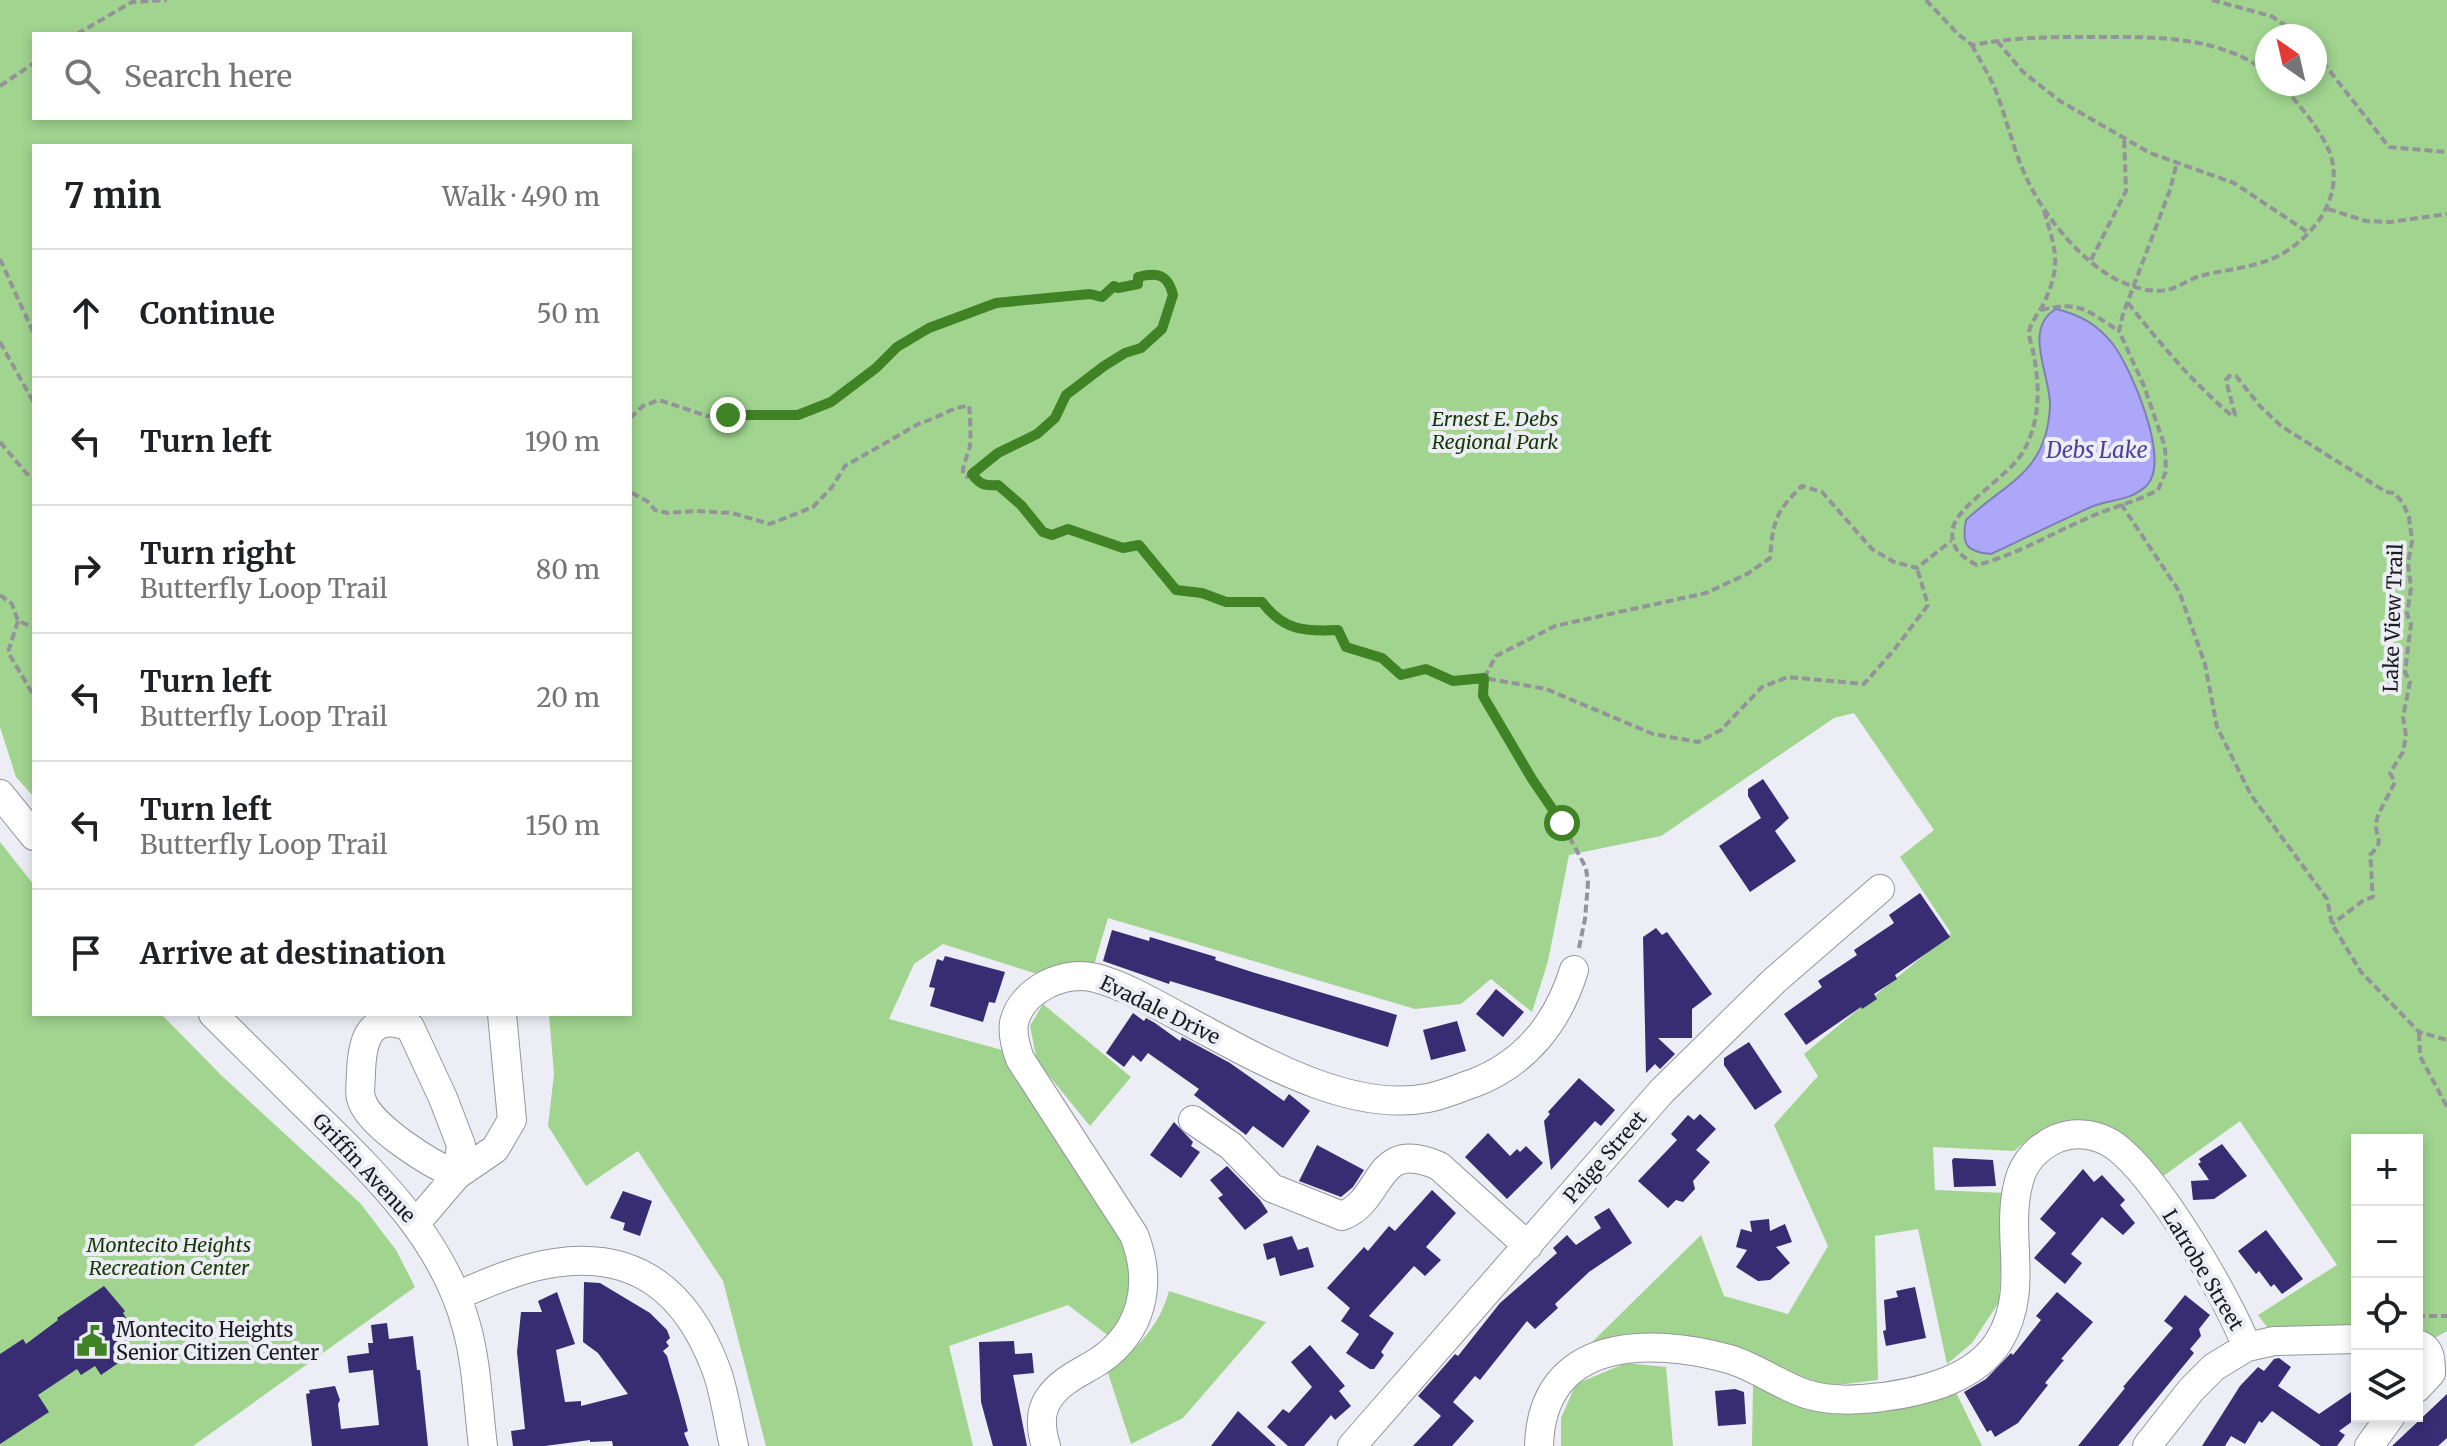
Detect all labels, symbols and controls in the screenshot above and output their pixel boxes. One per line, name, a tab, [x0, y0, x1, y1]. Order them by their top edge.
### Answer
north arrow	[2255, 24, 2327, 96]
search box	[32, 32, 632, 120]
icon: search	[60, 54, 104, 98]
text: Search here	[124, 57, 292, 95]
text: 7 min	[64, 175, 161, 217]
text: Walk · 490 m	[442, 180, 600, 213]
icon: ahead	[64, 291, 108, 335]
text: Continue	[140, 294, 275, 332]
text: 50 m	[536, 297, 600, 330]
route end	[710, 397, 746, 433]
park label: Ernest E. Debs Regional Park	[1432, 406, 1558, 454]
icon: left	[64, 419, 108, 463]
text: Turn left	[140, 422, 272, 460]
text: 190 m	[525, 425, 600, 458]
water label: Debs Lake	[2045, 436, 2148, 464]
text: Turn right	[140, 534, 296, 572]
street label: Lake View Trail	[2377, 543, 2408, 693]
icon: right	[64, 547, 108, 591]
text: 80 m	[536, 553, 600, 586]
text: Butterfly Loop Trail	[140, 572, 388, 605]
text: Turn left	[140, 662, 272, 700]
icon: left	[64, 675, 108, 719]
text: 20 m	[536, 681, 600, 714]
text: Butterfly Loop Trail	[140, 700, 388, 733]
text: Turn left	[140, 790, 272, 828]
icon: left	[64, 803, 108, 847]
route start	[1544, 805, 1580, 841]
text: 150 m	[526, 809, 600, 842]
text: Butterfly Loop Trail	[140, 828, 388, 861]
icon: arrive	[64, 931, 108, 975]
text: Arrive at destination	[140, 934, 446, 972]
street label: Evadale Drive	[1096, 970, 1224, 1049]
street label: Paige Street	[1558, 1105, 1652, 1208]
street label: Griffin Avenue	[308, 1108, 421, 1227]
map controls	[2351, 1134, 2423, 1422]
button: +	[2351, 1134, 2423, 1206]
street label: Latrobe Street	[2158, 1205, 2249, 1335]
button: −	[2351, 1206, 2423, 1278]
park label: Montecito Heights Recreation Center	[86, 1232, 251, 1280]
button: locate	[2351, 1278, 2423, 1350]
place label: Montecito Heights Senior Citizen Center	[116, 1317, 319, 1365]
public building icon: Montecito Heights Senior Citizen Center	[75, 1324, 109, 1358]
button: layers	[2351, 1350, 2423, 1422]

